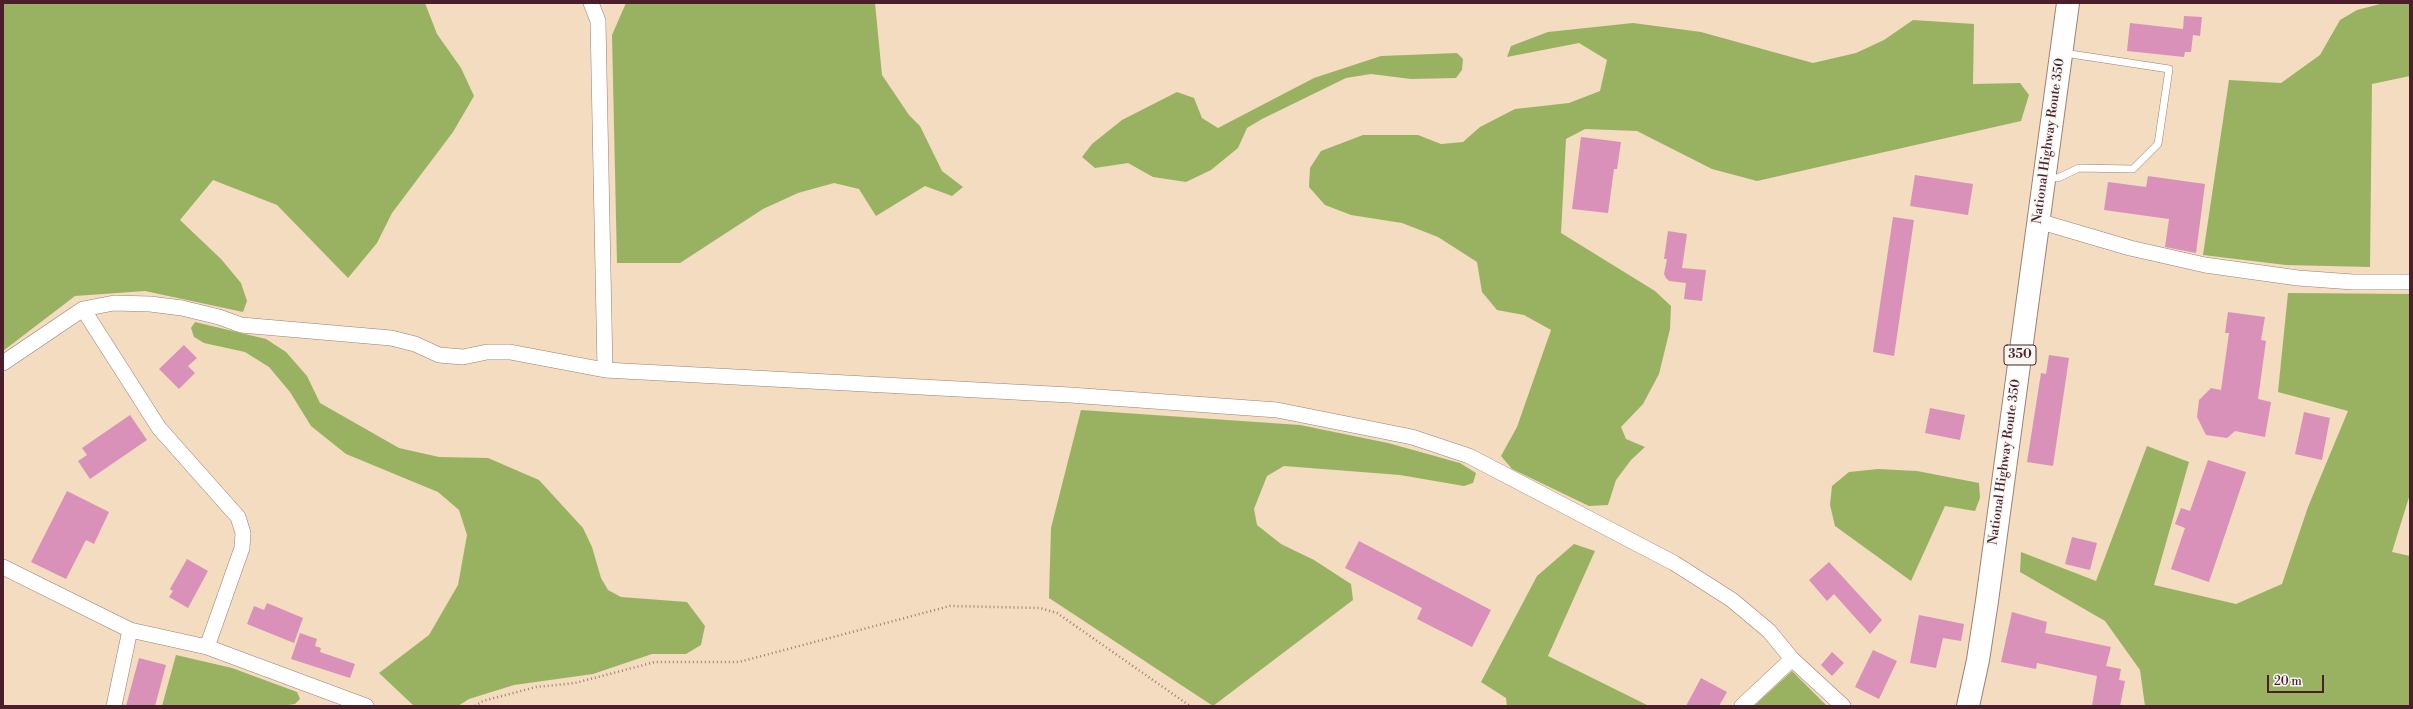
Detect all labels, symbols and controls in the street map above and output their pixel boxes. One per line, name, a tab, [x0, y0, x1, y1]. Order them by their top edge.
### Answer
street label: National Highway Route 350	[2030, 57, 2068, 225]
road number: 350	[2004, 345, 2036, 365]
street label: National Highway Route 350	[1986, 378, 2024, 546]
scale bar	[2269, 667, 2326, 693]
text: 20 m	[2274, 674, 2302, 689]

